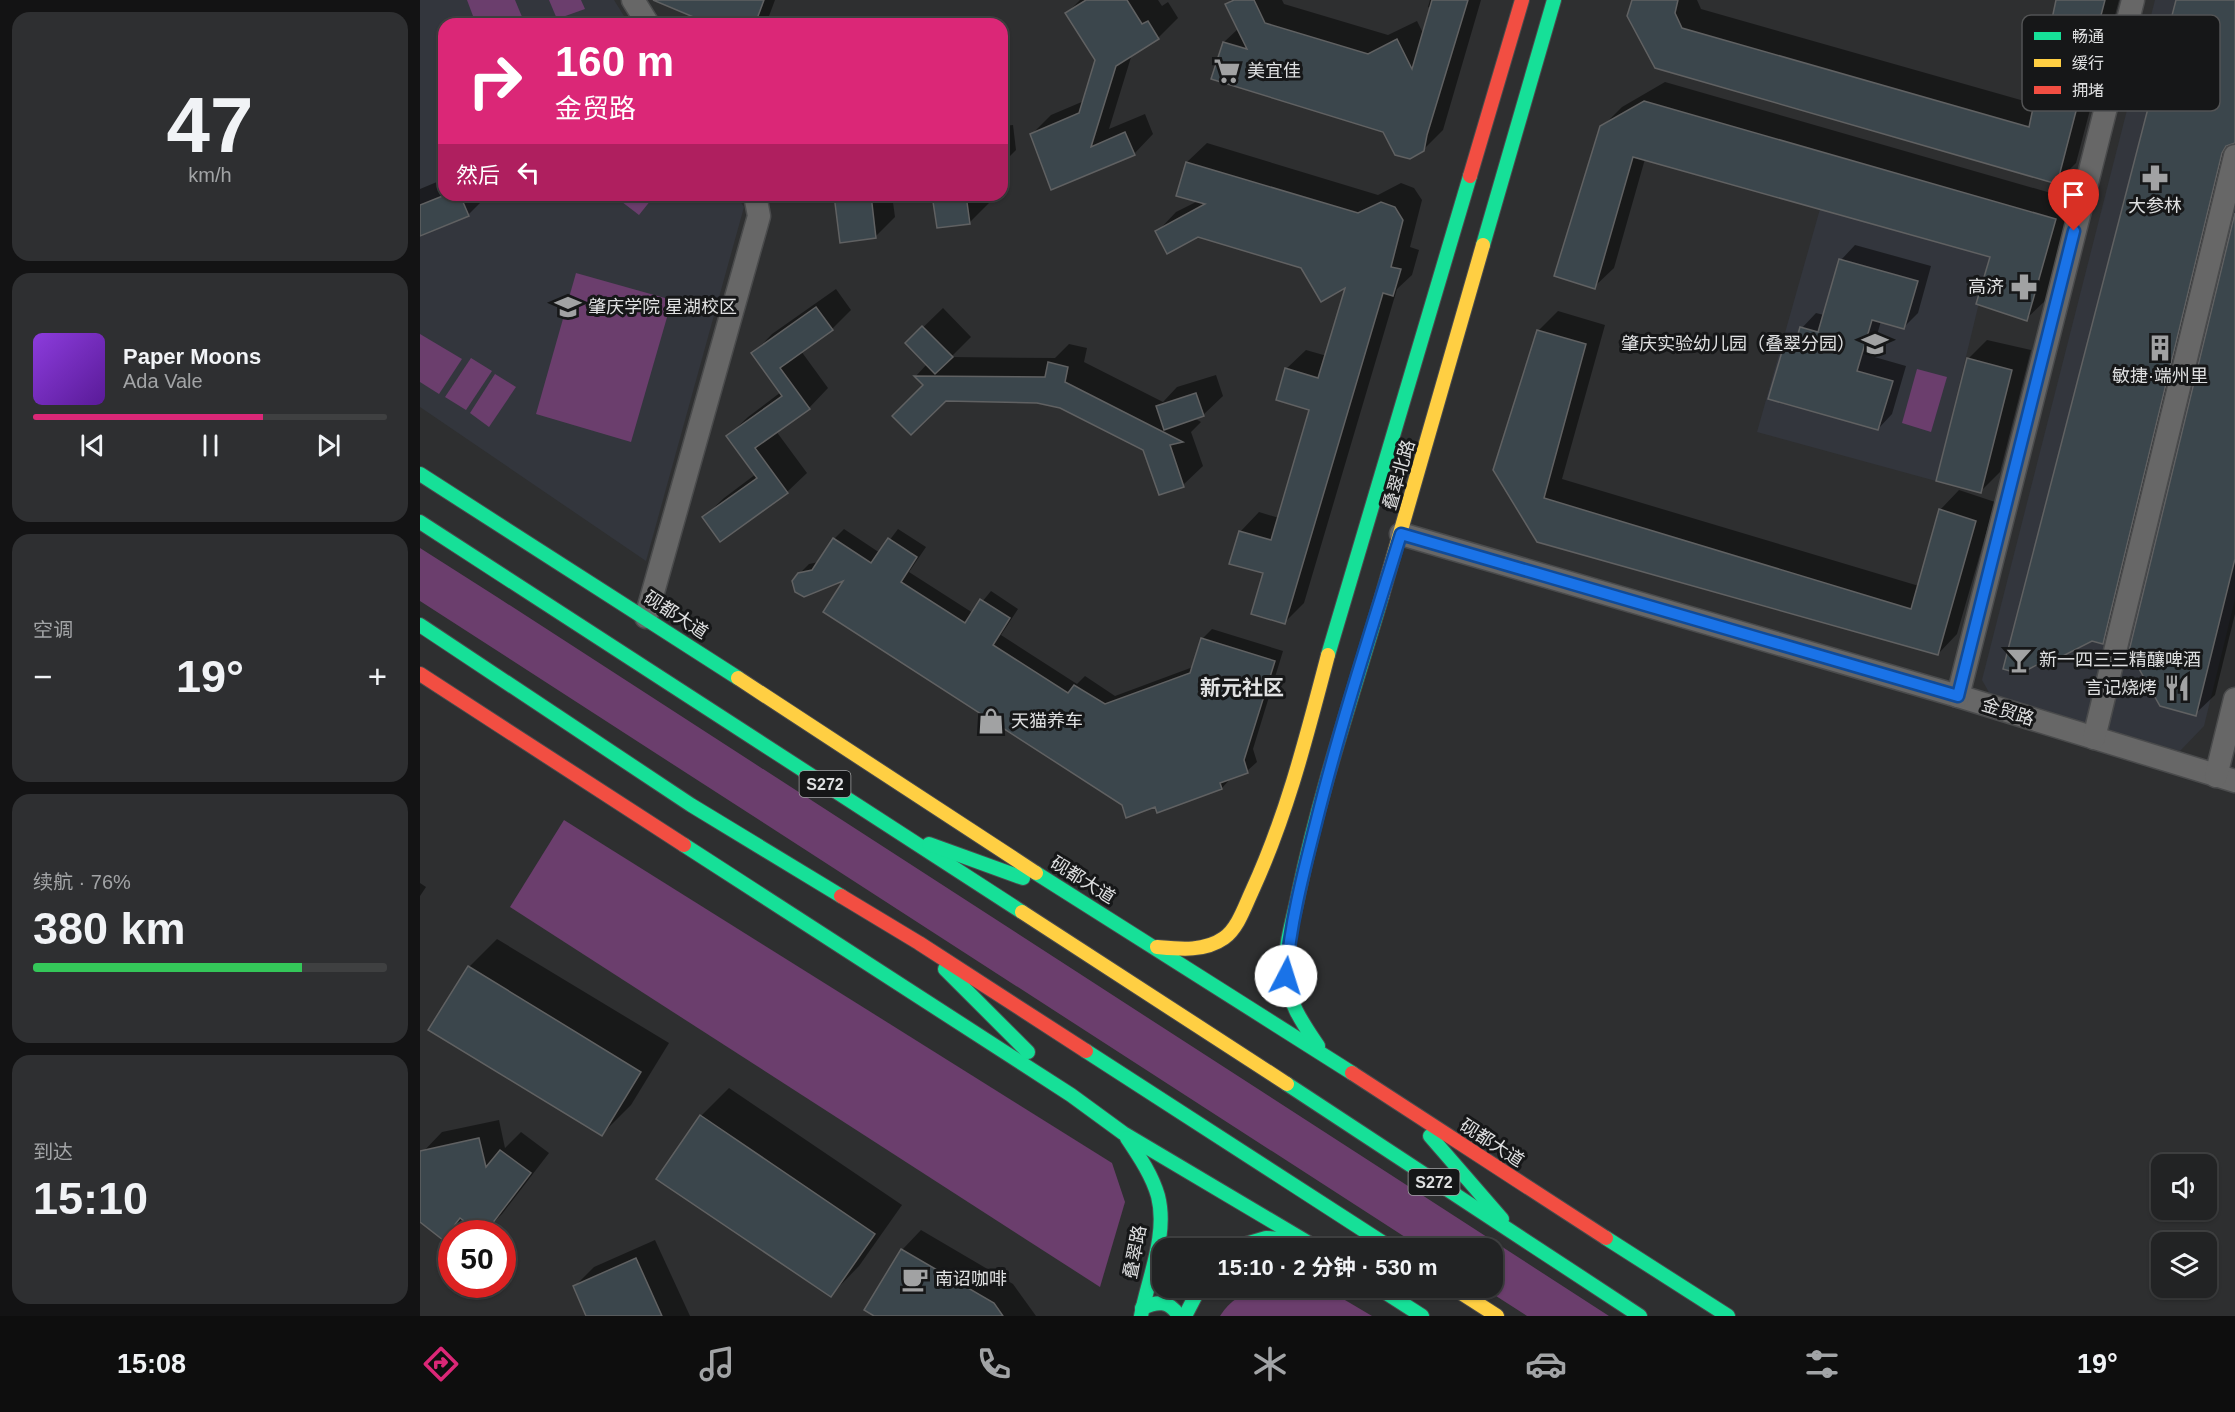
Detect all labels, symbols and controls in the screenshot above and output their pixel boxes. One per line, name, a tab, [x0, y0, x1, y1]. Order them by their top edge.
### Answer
legend	[2022, 15, 2220, 111]
text: 畅通	[2072, 28, 2104, 45]
text: 160 m	[555, 38, 674, 85]
icon: right	[456, 42, 534, 120]
text: 缓行	[2072, 55, 2104, 72]
supermarket icon: 美宜佳	[1212, 56, 1242, 86]
place label: 美宜佳	[1247, 61, 1301, 81]
text: 47	[167, 81, 253, 169]
text: 拥堵	[2072, 82, 2104, 99]
text: 金贸路	[555, 94, 636, 124]
icon: left	[512, 156, 545, 189]
text: 然后	[456, 163, 500, 188]
pharmacy icon: 大参林	[2140, 163, 2170, 193]
text: km/h	[188, 164, 232, 186]
pin	[2048, 169, 2099, 231]
icon: arrive	[2057, 178, 2090, 211]
place label: 大参林	[2128, 196, 2182, 216]
pharmacy icon: 高济	[2009, 272, 2039, 302]
place label: 高济	[1968, 277, 2004, 297]
school or university icon: 肇庆学院 星湖校区	[553, 292, 583, 322]
place label: 肇庆学院 星湖校区	[588, 297, 737, 317]
school or university icon: 肇庆实验幼儿园（叠翠分园）	[1860, 329, 1890, 359]
building icon: 敏捷·端州里	[2145, 333, 2175, 363]
place label: 肇庆实验幼儿园（叠翠分园）	[1621, 334, 1855, 354]
text: Paper Moons	[123, 344, 261, 369]
place label: 敏捷·端州里	[2112, 366, 2208, 386]
text: Ada Vale	[123, 370, 203, 392]
icon: previous	[76, 429, 109, 462]
icon: pause	[194, 429, 227, 462]
icon: next	[312, 429, 345, 462]
street label: 叠翠北路	[1379, 438, 1419, 512]
street label: 砚都大道	[640, 587, 712, 643]
text: 空调	[33, 619, 73, 641]
bar icon: 新一四三三精釀啤酒	[2004, 645, 2034, 675]
place label: 新一四三三精釀啤酒	[2039, 650, 2201, 670]
text: 19°	[176, 651, 244, 702]
text: −	[33, 658, 52, 695]
text: +	[368, 658, 387, 695]
restaurant icon: 言记烧烤	[2162, 673, 2192, 703]
district label: 新元社区	[1200, 676, 1284, 699]
place label: 言记烧烤	[2085, 678, 2157, 698]
street label: 金贸路	[1979, 695, 2037, 729]
shop icon: 天猫养车	[976, 706, 1006, 736]
place label: 天猫养车	[1011, 711, 1083, 731]
road number: S272	[800, 771, 850, 797]
street label: 砚都大道	[1047, 852, 1119, 908]
text: 续航 · 76%	[33, 871, 131, 893]
text: 380 km	[33, 903, 186, 954]
position arrow	[1254, 944, 1318, 1008]
street label: 砚都大道	[1456, 1115, 1528, 1171]
text: 到达	[33, 1141, 73, 1163]
map controls	[2151, 1154, 2217, 1298]
button: sound	[2151, 1154, 2217, 1220]
road number: S272	[1408, 1169, 1460, 1195]
text: 15:10	[33, 1173, 148, 1224]
speed limit sign: 50	[438, 1220, 516, 1298]
street label: 叠翠路	[1120, 1224, 1150, 1280]
button: layers	[2151, 1232, 2217, 1298]
text: 15:10 · 2 分钟 · 530 m	[1217, 1255, 1438, 1280]
cafe icon: 南诏咖啡	[900, 1264, 930, 1294]
place label: 南诏咖啡	[935, 1269, 1007, 1289]
icon: directions	[420, 1343, 462, 1385]
icon: music	[696, 1343, 738, 1385]
icon: phone	[973, 1343, 1015, 1385]
icon: climate	[1249, 1343, 1291, 1385]
icon: car	[1525, 1343, 1567, 1385]
icon: filters	[1801, 1343, 1843, 1385]
text: 15:08	[117, 1349, 186, 1379]
text: 19°	[2077, 1349, 2118, 1379]

